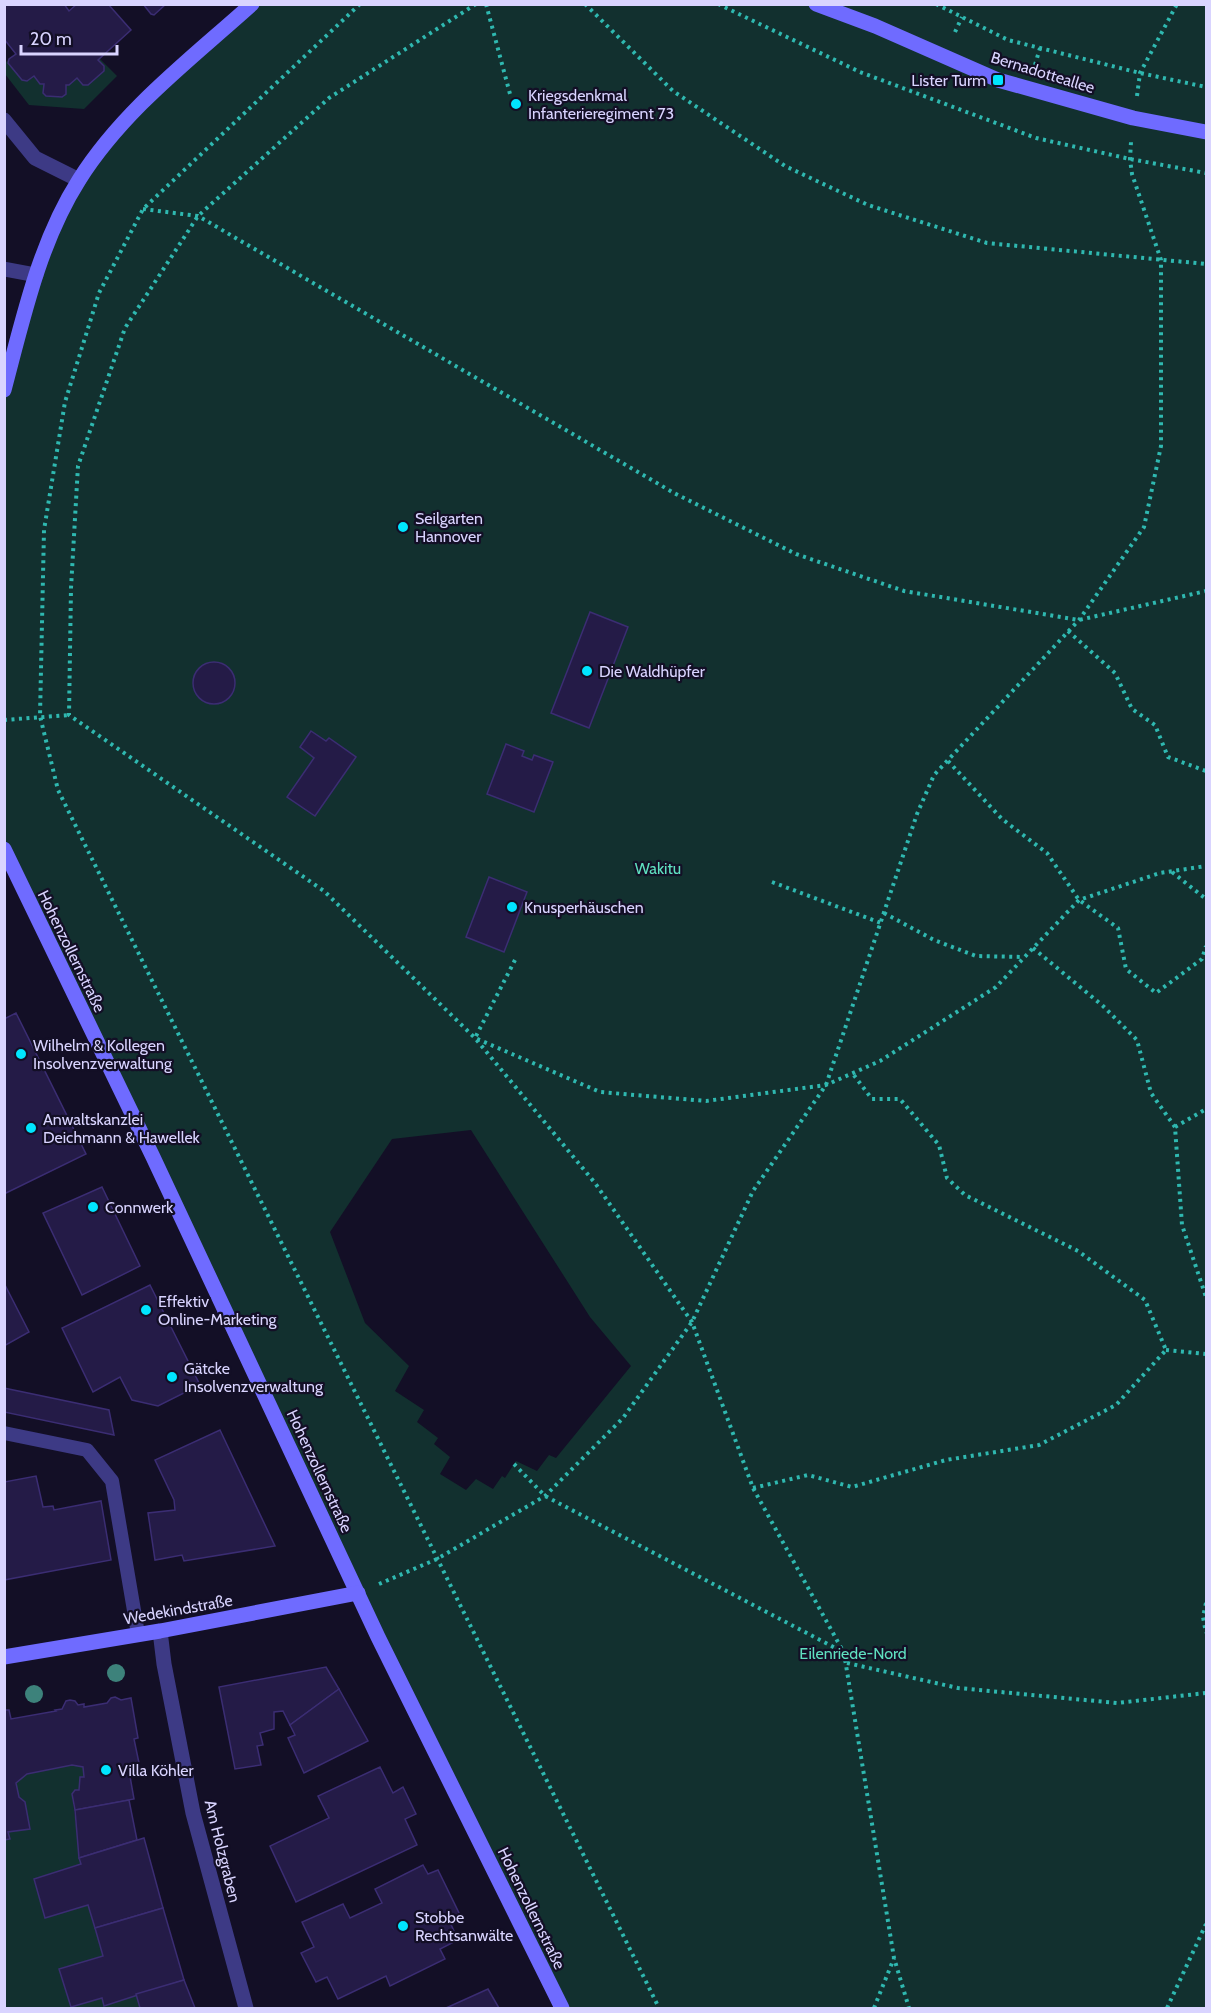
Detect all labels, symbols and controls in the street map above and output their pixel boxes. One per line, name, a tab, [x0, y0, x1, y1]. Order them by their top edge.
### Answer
scale bar	[21, 18, 117, 56]
text: 20 m	[30, 28, 72, 50]
street label: Bernadotteallee	[989, 48, 1097, 97]
place label: Lister Turm	[911, 71, 986, 90]
marker: Lister Turm	[991, 73, 1005, 87]
place label: Kriegsdenkmal Infanterieregiment 73	[528, 86, 674, 123]
marker: Kriegsdenkmal Infanterieregiment 73	[509, 97, 523, 111]
place label: Seilgarten Hannover	[415, 509, 483, 546]
marker: Seilgarten Hannover	[396, 520, 410, 534]
place label: Die Waldhüpfer	[599, 662, 706, 681]
marker: Die Waldhüpfer	[580, 664, 594, 678]
park label: Wakitu	[635, 859, 681, 878]
street label: Hohenzollernstraße	[34, 887, 109, 1015]
place label: Knusperhäuschen	[524, 898, 644, 917]
marker: Knusperhäuschen	[505, 900, 519, 914]
place label: Wilhelm & Kollegen Insolvenzverwaltung	[33, 1036, 173, 1073]
marker: Wilhelm & Kollegen Insolvenzverwaltung	[14, 1047, 28, 1061]
place label: Anwaltskanzlei Deichmann & Hawellek	[43, 1110, 201, 1147]
marker: Anwaltskanzlei Deichmann & Hawellek	[24, 1121, 38, 1135]
place label: Connwerk	[105, 1198, 174, 1217]
marker: Connwerk	[86, 1200, 100, 1214]
place label: Effektiv Online-Marketing	[158, 1292, 278, 1329]
marker: Effektiv Online-Marketing	[139, 1303, 153, 1317]
place label: Gätcke Insolvenzverwaltung	[184, 1359, 324, 1396]
marker: Gätcke Insolvenzverwaltung	[165, 1370, 179, 1384]
street label: Hohenzollernstraße	[283, 1407, 356, 1536]
street label: Wedekindstraße	[122, 1591, 234, 1628]
park label: Eilenriede-Nord	[799, 1644, 907, 1663]
place label: Villa Köhler	[118, 1761, 195, 1780]
marker: Villa Köhler	[99, 1763, 113, 1777]
street label: Am Holzgraben	[201, 1798, 244, 1905]
street label: Hohenzollernstraße	[494, 1844, 569, 1972]
place label: Stobbe Rechtsanwälte	[415, 1908, 513, 1945]
marker: Stobbe Rechtsanwälte	[396, 1919, 410, 1933]

